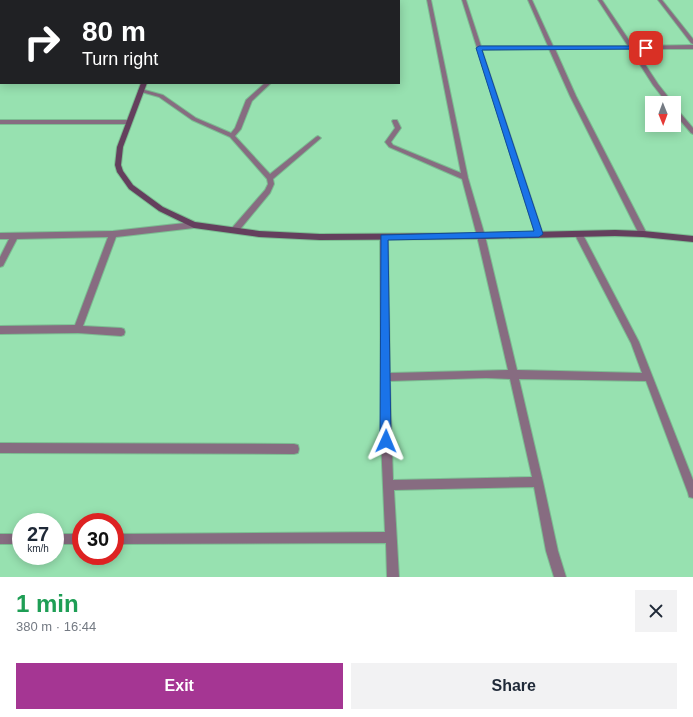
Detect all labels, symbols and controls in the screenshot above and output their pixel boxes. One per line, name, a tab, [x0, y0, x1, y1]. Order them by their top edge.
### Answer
icon: right	[16, 16, 68, 68]
text: 80 m	[82, 16, 146, 47]
pin	[629, 31, 663, 65]
icon: arrive	[635, 37, 657, 59]
text: Turn right	[82, 49, 158, 69]
north arrow	[645, 96, 681, 132]
map controls	[645, 96, 681, 132]
position arrow	[365, 420, 407, 462]
speed limit sign: 30	[72, 513, 124, 565]
text: 27	[27, 523, 49, 545]
text: km/h	[27, 543, 49, 554]
text: 1 min	[16, 590, 79, 617]
button: close	[635, 590, 677, 632]
text: 380 m · 16:44	[16, 619, 96, 634]
button: Exit	[16, 663, 343, 709]
button: Share	[351, 663, 677, 709]

